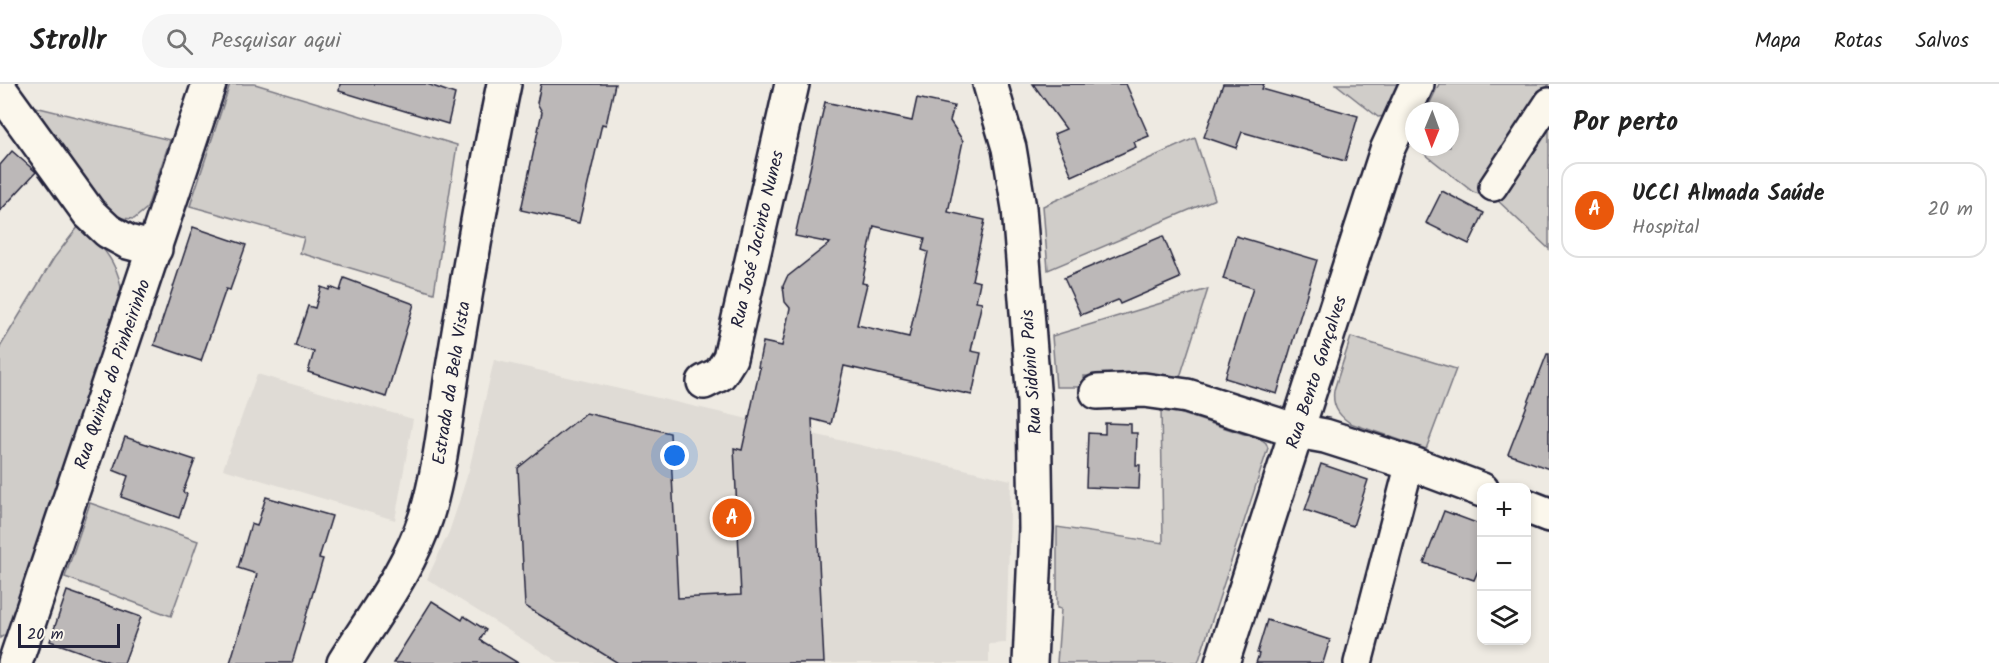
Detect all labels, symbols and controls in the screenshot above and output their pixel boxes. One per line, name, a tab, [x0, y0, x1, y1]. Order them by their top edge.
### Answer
search box	[142, 14, 562, 68]
text: Strollr	[30, 19, 106, 64]
text: Pesquisar aqui	[211, 24, 341, 59]
icon: search	[163, 25, 196, 58]
text: Mapa	[1755, 25, 1801, 58]
text: Rotas	[1834, 25, 1883, 58]
text: Salvos	[1916, 25, 1969, 58]
north arrow	[1405, 102, 1459, 156]
text: Por perto	[1573, 102, 1678, 144]
street label: Rua José Jacinto Nunes	[724, 147, 793, 331]
text: UCCI Almada Saúde	[1632, 177, 1825, 212]
text: A	[1588, 194, 1601, 226]
text: 20 m	[1927, 194, 1973, 226]
text: Hospital	[1632, 212, 1699, 244]
street label: Rua Quinta do Pinheirinho	[67, 276, 160, 473]
street label: Rua Bento Gonçalves	[1279, 292, 1356, 453]
street label: Estrada da Bela Vista	[425, 299, 480, 467]
street label: Rua Sidónio Pais	[1014, 308, 1051, 435]
your location	[660, 441, 689, 470]
map controls	[1477, 483, 1531, 645]
button: +	[1477, 483, 1531, 537]
pin: A	[712, 496, 752, 540]
button: −	[1477, 537, 1531, 591]
button: layers	[1477, 591, 1531, 645]
scale bar	[18, 621, 120, 648]
text: 20 m	[27, 622, 63, 647]

